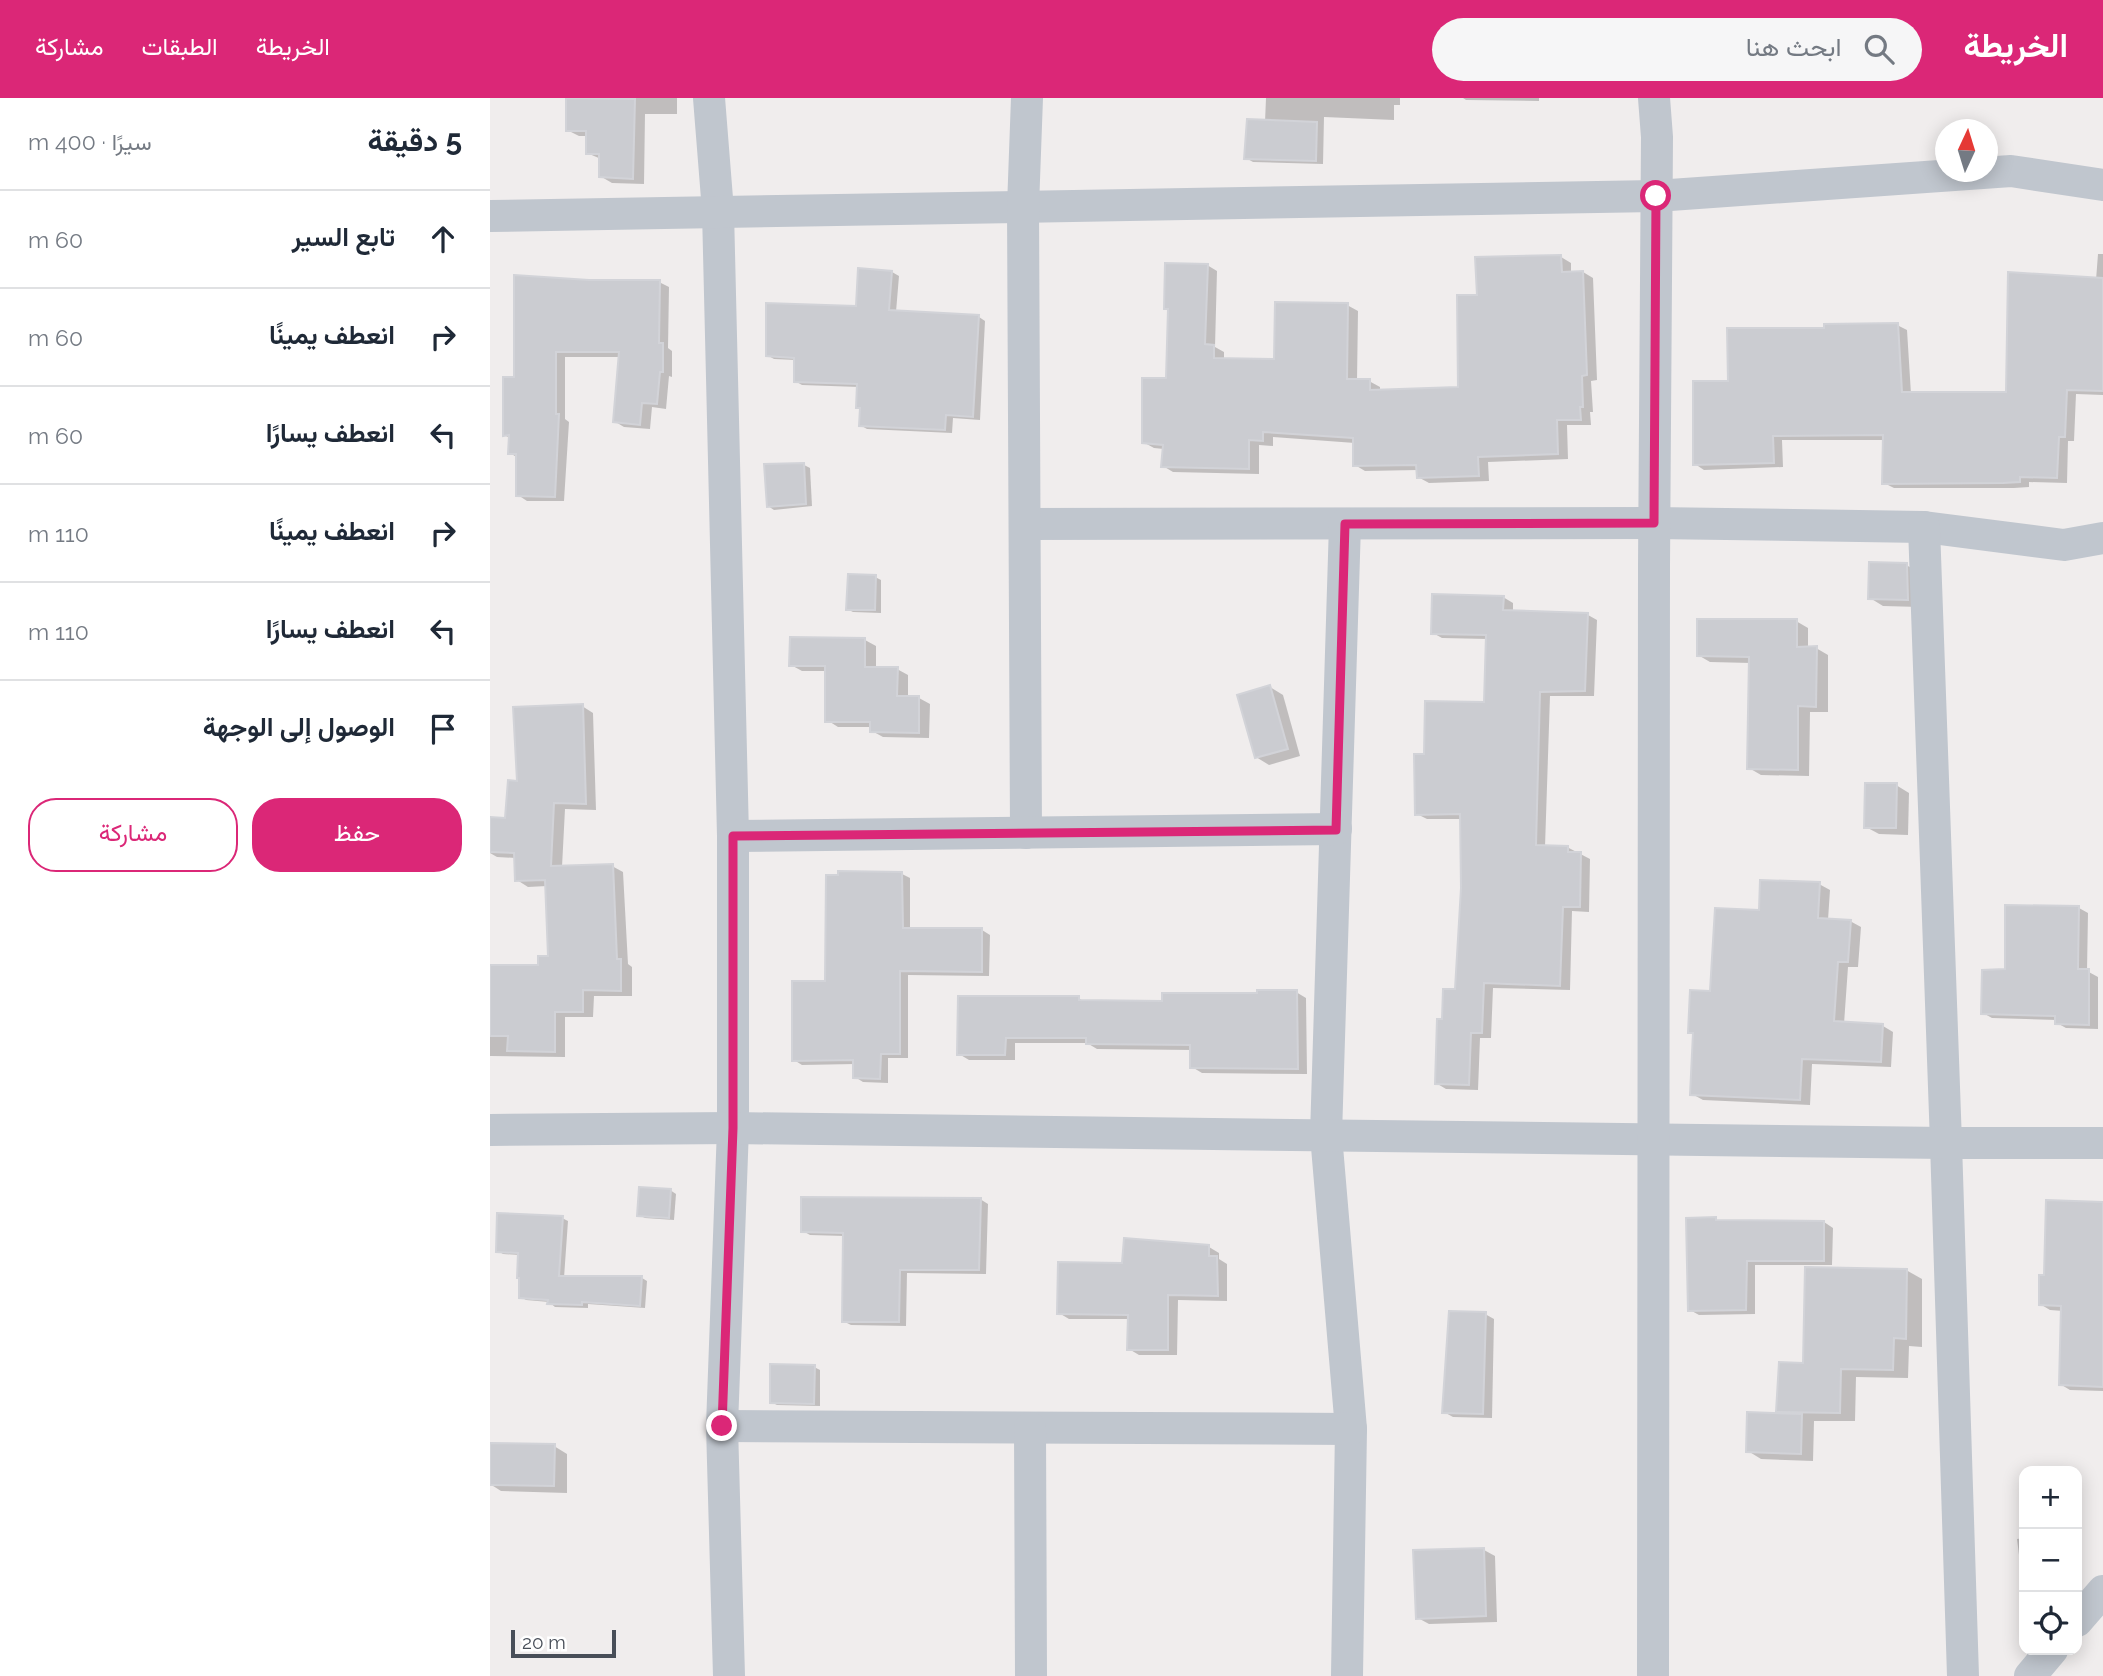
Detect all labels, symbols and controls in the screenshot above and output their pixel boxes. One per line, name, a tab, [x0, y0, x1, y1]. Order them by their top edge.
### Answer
search box	[1432, 18, 1922, 81]
text: الخريطة	[1964, 26, 2068, 65]
icon: search	[1860, 30, 1898, 68]
text: مشاركة	[35, 32, 103, 61]
text: الطبقات	[141, 32, 218, 61]
text: الخريطة	[256, 32, 330, 61]
text: ابحث هنا	[1746, 32, 1842, 62]
north arrow	[1935, 119, 1998, 182]
text: 5 دقيقة	[367, 123, 462, 158]
text: سيرًا · 400 m	[28, 128, 152, 155]
route start	[1640, 180, 1671, 211]
icon: ahead	[424, 220, 462, 258]
text: تابع السير	[292, 222, 395, 252]
text: 60 m	[28, 226, 83, 253]
icon: right	[424, 318, 462, 356]
text: انعطف يمينًا	[269, 320, 395, 350]
text: 60 m	[28, 324, 83, 351]
icon: left	[424, 416, 462, 454]
text: انعطف يسارًا	[266, 418, 395, 448]
text: 60 m	[28, 422, 83, 449]
icon: right	[424, 514, 462, 552]
text: انعطف يمينًا	[269, 516, 395, 546]
text: 110 m	[28, 520, 89, 547]
icon: left	[424, 612, 462, 650]
text: انعطف يسارًا	[266, 614, 395, 644]
text: 110 m	[28, 618, 89, 645]
icon: arrive	[424, 710, 462, 748]
text: الوصول إلى الوجهة	[203, 712, 395, 742]
button: مشاركة	[28, 798, 238, 872]
button: حفظ	[252, 798, 462, 872]
route end	[706, 1410, 737, 1441]
map controls	[2019, 1466, 2082, 1655]
button: +	[2019, 1466, 2082, 1529]
button: −	[2019, 1529, 2082, 1592]
button: locate	[2019, 1592, 2082, 1655]
scale bar	[511, 1627, 616, 1659]
text: 20 m	[522, 1631, 566, 1653]

